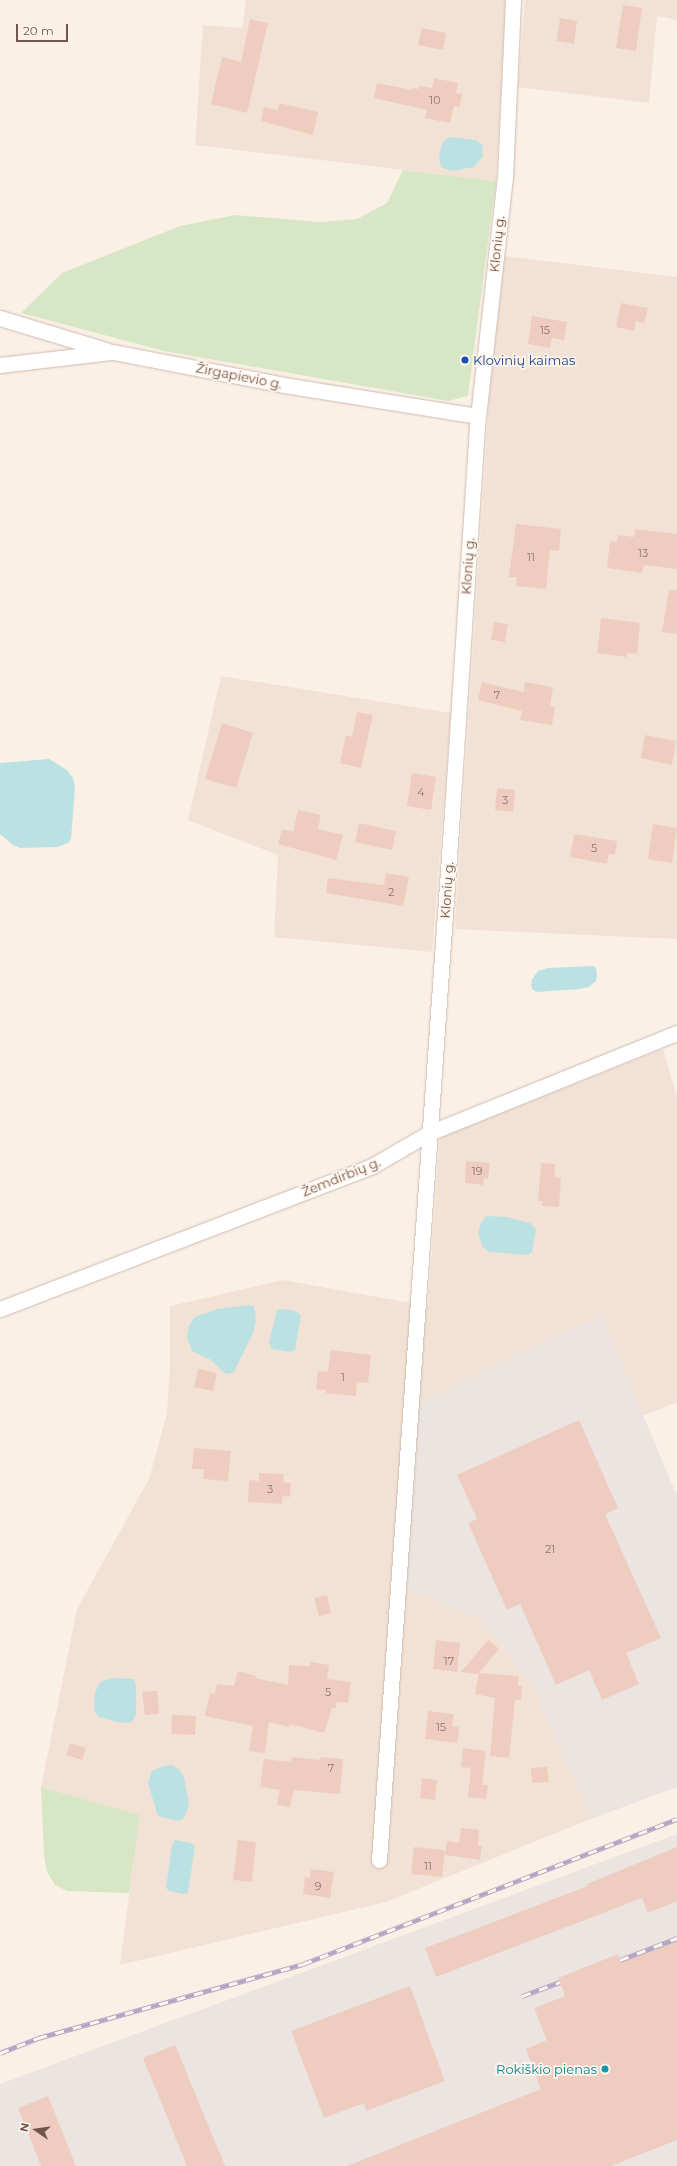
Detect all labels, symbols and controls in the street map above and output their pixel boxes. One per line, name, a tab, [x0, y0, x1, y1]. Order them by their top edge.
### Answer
scale bar	[18, 16, 70, 42]
text: 20 m	[23, 23, 54, 38]
house number: 10	[429, 93, 441, 107]
street label: Klonių g.	[486, 215, 508, 273]
house number: 15	[540, 323, 550, 337]
place label: Klovinių kaimas	[473, 352, 575, 368]
marker: Klovinių kaimas	[460, 355, 470, 365]
street label: Žirgapievio g.	[195, 360, 283, 392]
street label: Klonių g.	[458, 537, 478, 595]
house number: 13	[638, 546, 648, 560]
house number: 11	[527, 550, 535, 564]
house number: 7	[494, 688, 500, 702]
house number: 4	[417, 785, 425, 799]
house number: 3	[502, 793, 508, 807]
house number: 5	[591, 841, 597, 855]
street label: Klonių g.	[437, 861, 457, 919]
house number: 2	[388, 885, 394, 899]
street label: Žemdirbių g.	[299, 1154, 383, 1200]
house number: 19	[472, 1164, 482, 1178]
house number: 1	[341, 1370, 345, 1384]
house number: 3	[267, 1482, 273, 1496]
house number: 21	[545, 1542, 555, 1556]
house number: 17	[444, 1654, 454, 1668]
house number: 5	[325, 1685, 331, 1699]
house number: 15	[436, 1720, 446, 1734]
house number: 7	[328, 1761, 334, 1775]
house number: 11	[424, 1859, 432, 1873]
house number: 9	[315, 1879, 321, 1893]
place label: Rokiškio pienas	[496, 2061, 597, 2077]
marker: Rokiškio pienas	[600, 2064, 610, 2074]
north arrow	[16, 2110, 56, 2150]
text: N	[16, 2121, 32, 2133]

